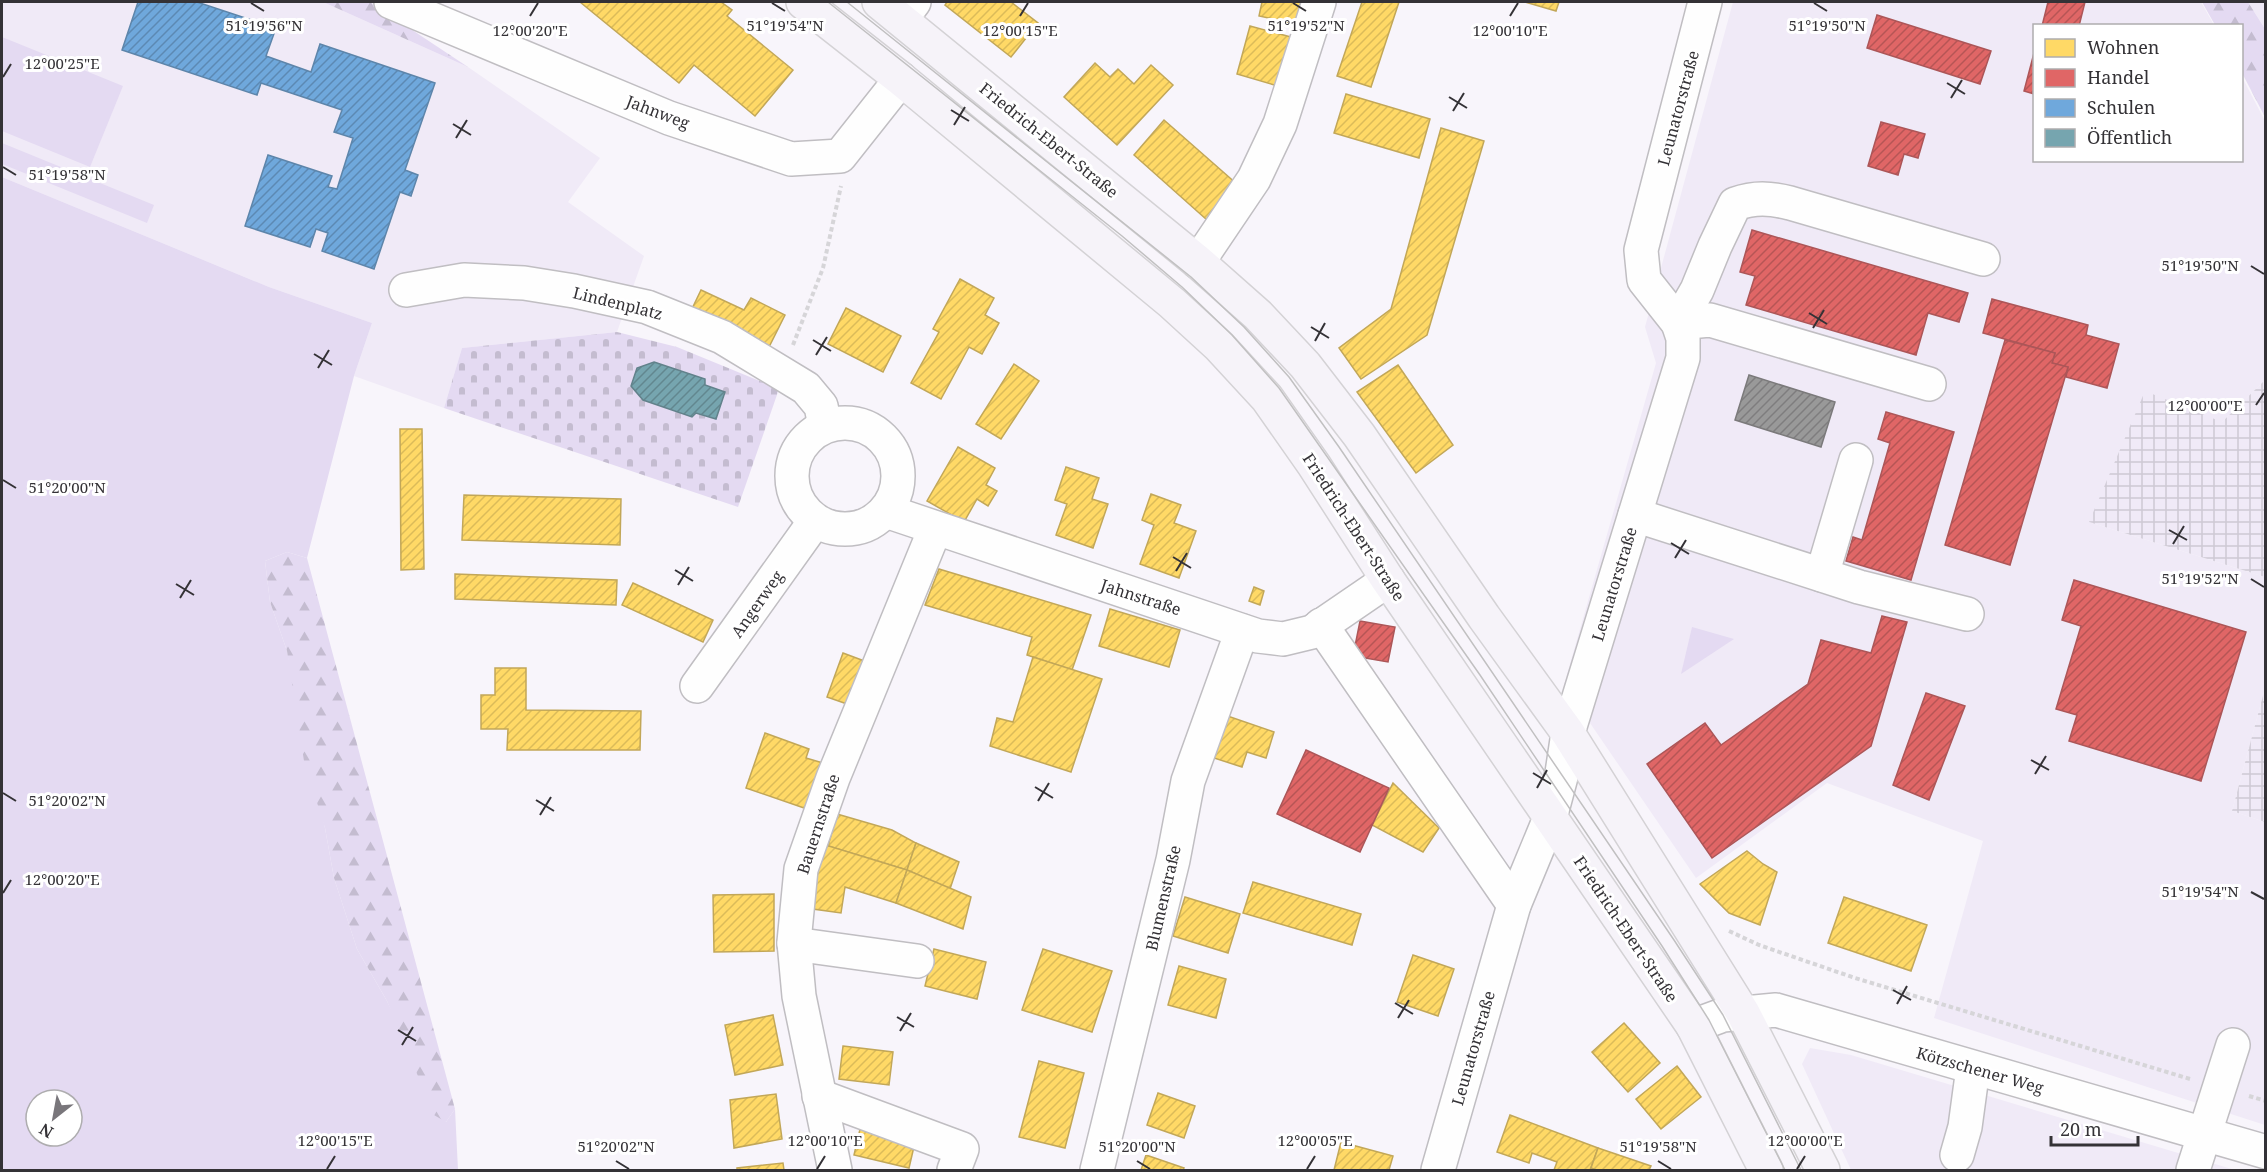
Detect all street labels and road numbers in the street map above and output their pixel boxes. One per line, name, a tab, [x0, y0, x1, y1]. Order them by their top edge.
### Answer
street label: Leunatorstraße	[1652, 48, 1704, 168]
street label: Friedrich-Ebert-Straße	[975, 77, 1123, 203]
street label: Jahnweg	[622, 90, 693, 134]
street label: Lindenplatz	[571, 281, 665, 325]
street label: Friedrich-Ebert-Straße	[1298, 449, 1410, 605]
street label: Leunatorstraße	[1586, 524, 1642, 644]
street label: Angerweg	[726, 566, 788, 642]
street label: Jahnstraße	[1097, 573, 1184, 620]
street label: Bauernstraße	[791, 771, 845, 877]
street label: Blumenstraße	[1140, 843, 1186, 953]
street label: Friedrich-Ebert-Straße	[1569, 852, 1683, 1006]
street label: Leunatorstraße	[1446, 988, 1500, 1108]
street label: Kötzschener Weg	[1914, 1041, 2046, 1099]

